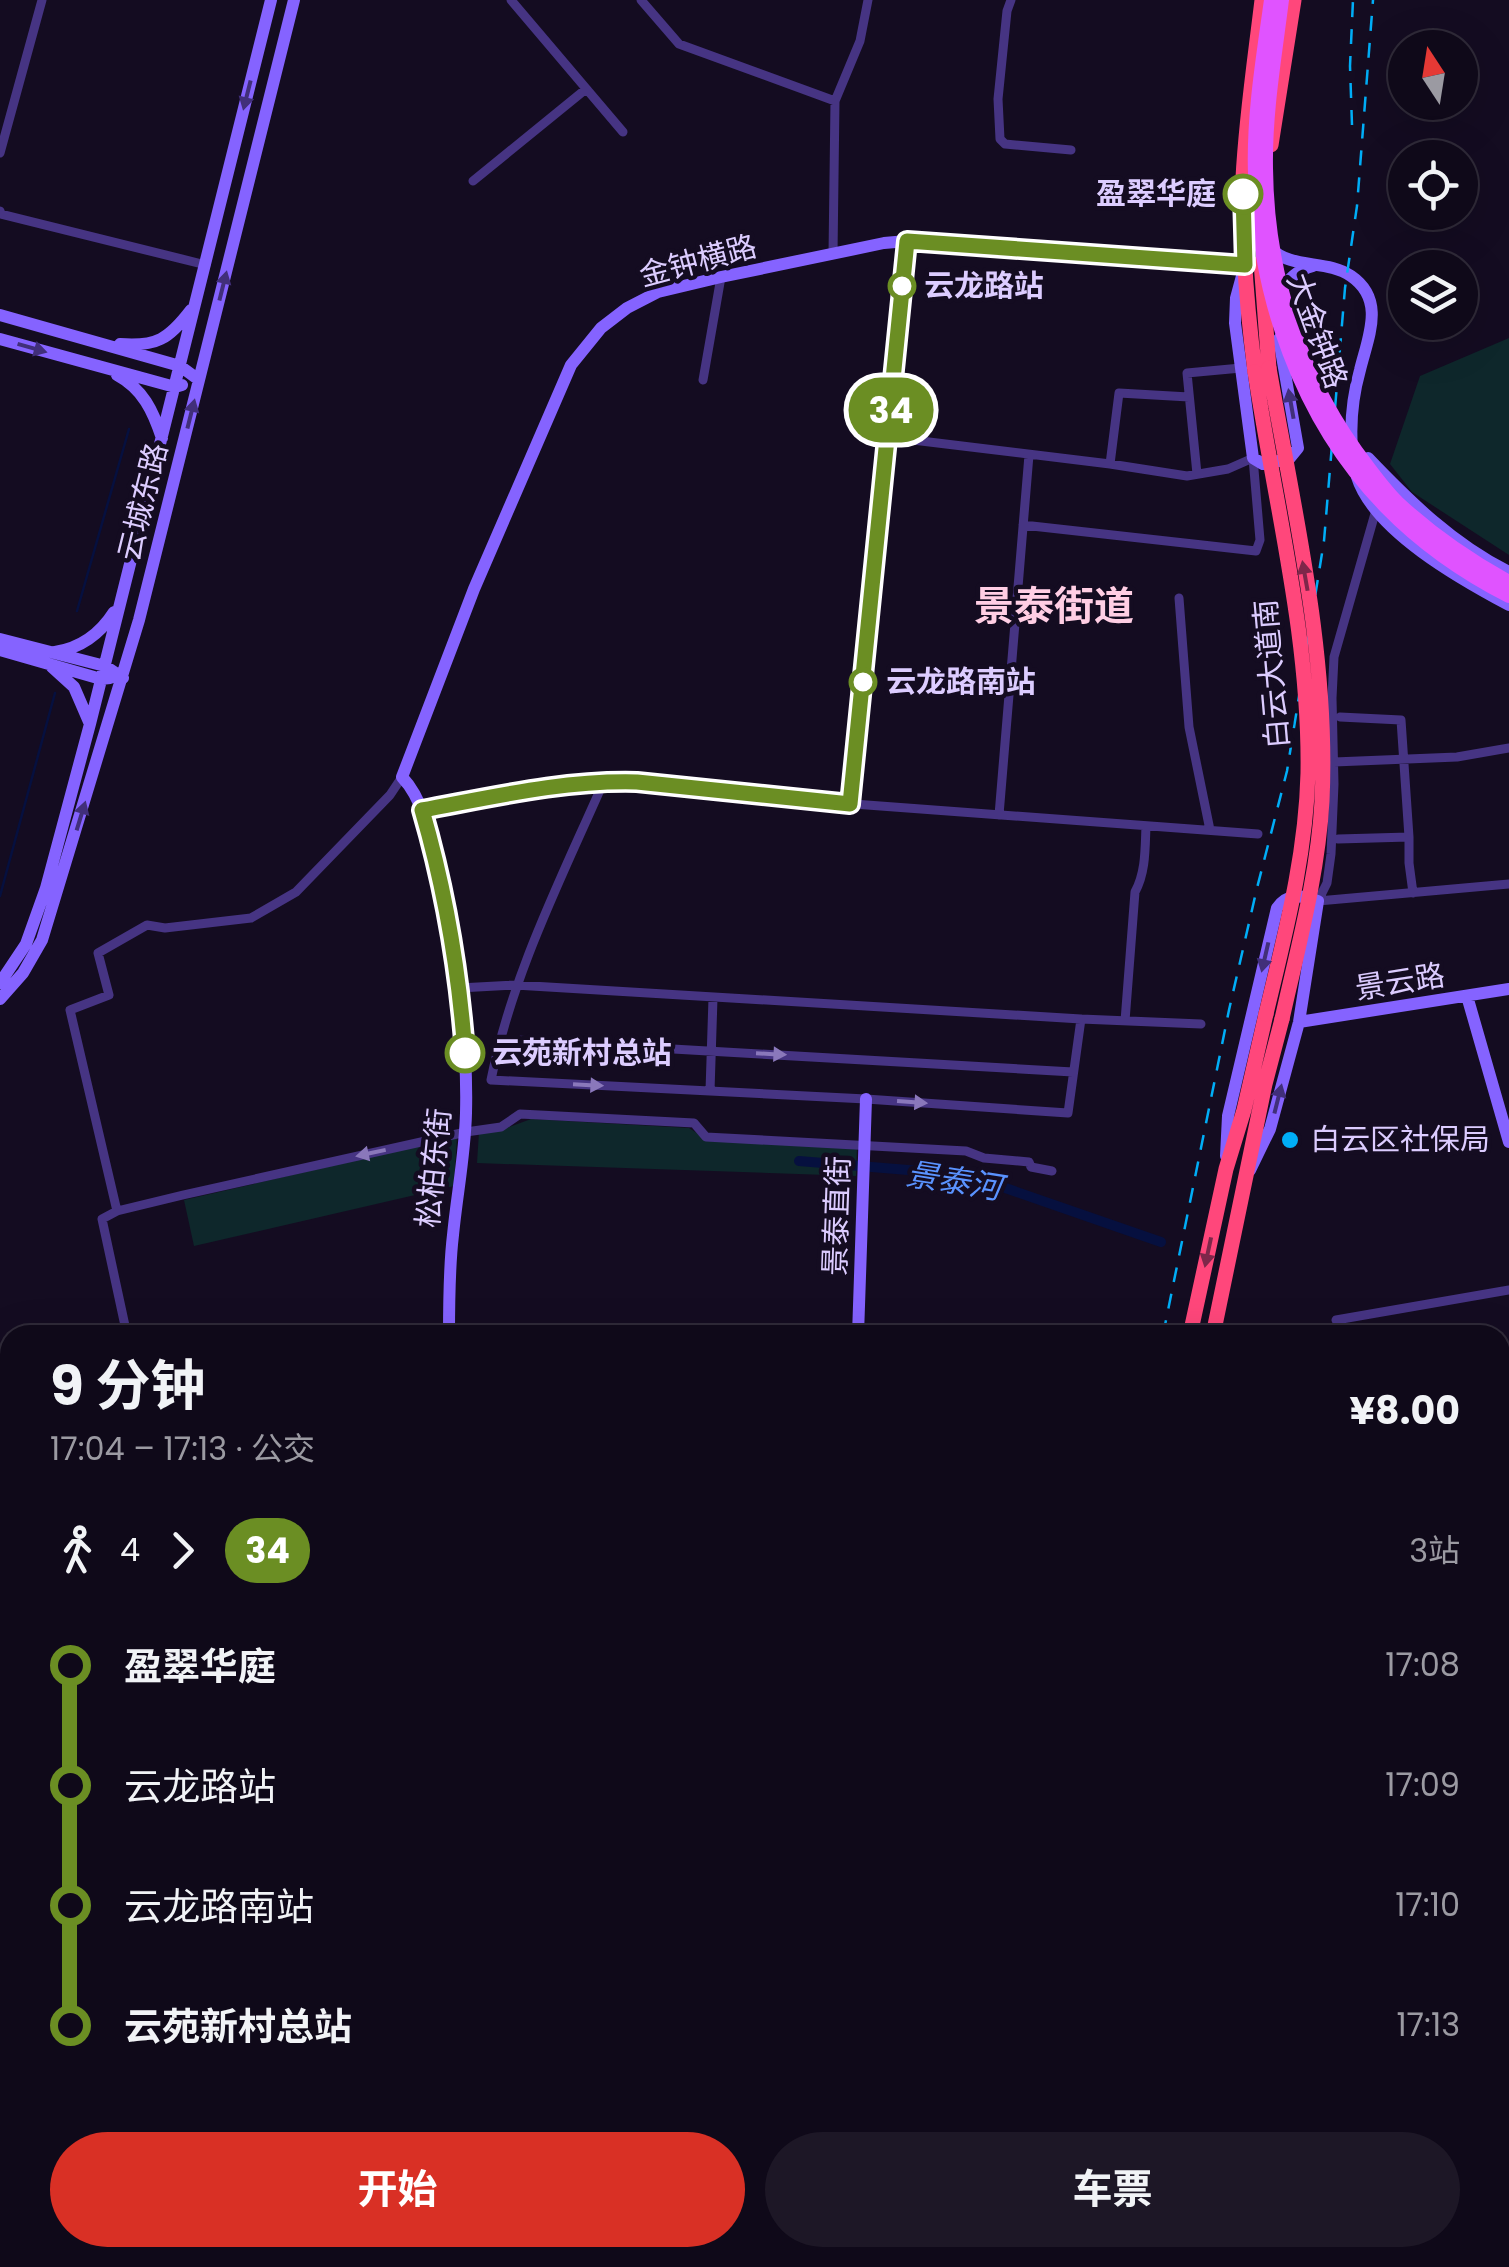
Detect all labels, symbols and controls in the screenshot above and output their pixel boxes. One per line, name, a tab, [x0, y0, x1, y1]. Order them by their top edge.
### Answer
north arrow	[1388, 30, 1478, 120]
map controls	[1388, 30, 1478, 340]
one-way arrow	[239, 80, 255, 111]
button: locate	[1388, 140, 1478, 230]
place label: 盈翠华庭	[1096, 172, 1216, 215]
marker: 盈翠华庭	[1224, 175, 1262, 213]
street label: 金钟横路	[634, 224, 761, 297]
button: layers	[1388, 250, 1478, 340]
place label: 云龙路站	[924, 264, 1044, 307]
street label: 大金钟路	[1277, 267, 1358, 395]
one-way arrow	[216, 270, 231, 301]
marker: 云龙路站	[889, 273, 915, 299]
one-way arrow	[17, 340, 48, 356]
line badge: 34	[846, 378, 936, 442]
text: 34	[869, 386, 913, 435]
one-way arrow	[1283, 388, 1298, 419]
one-way arrow	[183, 398, 199, 429]
street label: 云城东路	[107, 438, 178, 565]
one-way arrow	[1297, 560, 1312, 592]
district label: 景泰街道	[974, 578, 1134, 634]
street label: 白云大道南	[1244, 597, 1299, 751]
place label: 云龙路南站	[886, 660, 1036, 703]
marker: 云龙路南站	[850, 669, 876, 695]
one-way arrow	[74, 801, 89, 831]
one-way arrow	[1257, 942, 1272, 973]
street label: 景云路	[1352, 953, 1448, 1010]
place label: 云苑新村总站	[492, 1031, 672, 1074]
marker: 云苑新村总站	[446, 1034, 484, 1072]
one-way arrow	[755, 1046, 787, 1062]
one-way arrow	[572, 1077, 604, 1093]
one-way arrow	[1270, 1083, 1286, 1114]
one-way arrow	[897, 1094, 929, 1110]
street label: 松柏东街	[406, 1106, 461, 1230]
place label: 白云区社保局	[1310, 1118, 1490, 1161]
marker: 白云区社保局	[1279, 1129, 1301, 1151]
one-way arrow	[355, 1146, 386, 1161]
water label: 景泰河	[903, 1151, 1011, 1211]
street label: 景泰直街	[813, 1155, 860, 1277]
one-way arrow	[1200, 1237, 1216, 1268]
text: 9 分钟	[50, 1347, 206, 1424]
text: ¥8.00	[1350, 1384, 1460, 1437]
text: 17:04 – 17:13 · 公交	[50, 1426, 315, 1471]
icon: walk	[50, 1523, 105, 1578]
icon: forward	[155, 1523, 210, 1578]
text: 34	[245, 1526, 290, 1575]
text: 4	[120, 1527, 140, 1572]
text: 3站	[1409, 1528, 1460, 1573]
text: 盈翠华庭	[124, 1640, 276, 1693]
text: 17:08	[1385, 1642, 1460, 1687]
text: 云龙路站	[124, 1760, 276, 1813]
text: 17:09	[1385, 1762, 1460, 1807]
text: 云龙路南站	[124, 1880, 314, 1933]
text: 17:10	[1395, 1882, 1460, 1927]
text: 云苑新村总站	[124, 2000, 352, 2053]
text: 17:13	[1396, 2002, 1460, 2047]
button: 开始	[50, 2132, 745, 2247]
button: 车票	[765, 2132, 1460, 2247]

